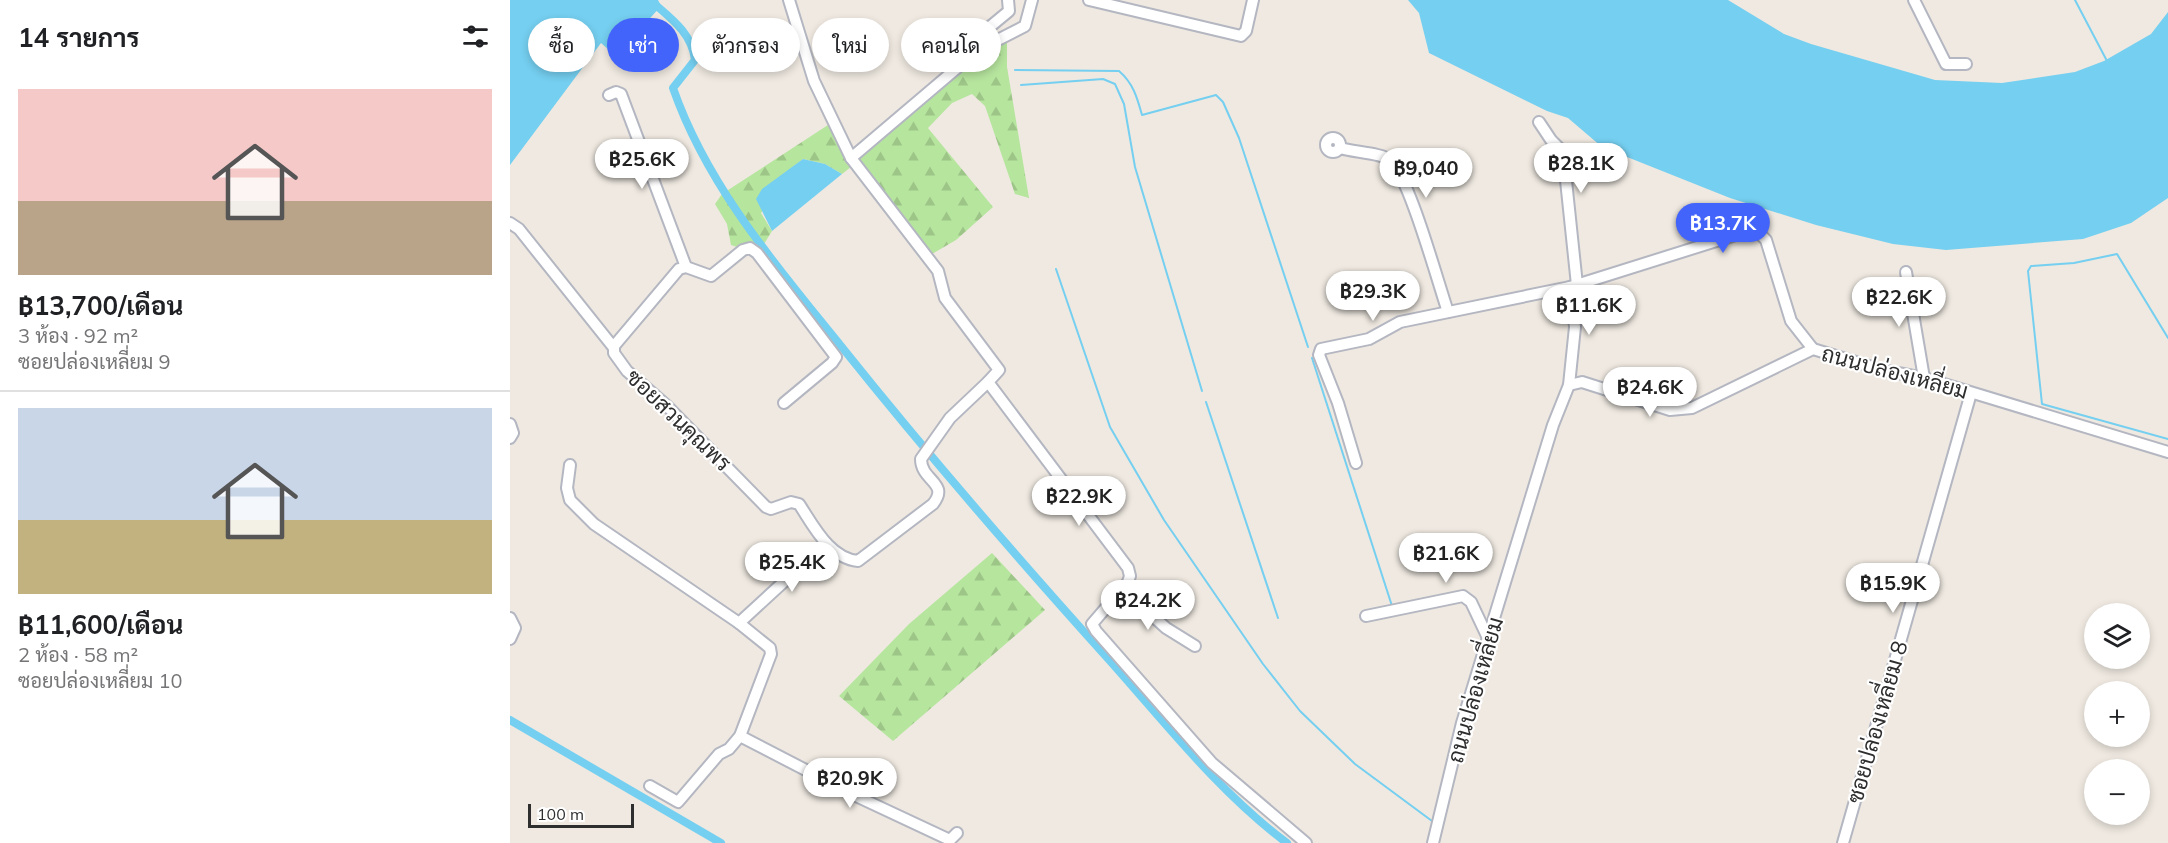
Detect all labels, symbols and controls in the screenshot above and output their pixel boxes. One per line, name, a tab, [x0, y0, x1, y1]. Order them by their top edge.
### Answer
chip: ซื้อ	[528, 18, 595, 72]
chip: เช่า	[607, 18, 679, 72]
chip: ตัวกรอง	[691, 18, 800, 72]
chip: ใหม่	[812, 18, 889, 72]
chip: คอนโด	[901, 18, 1001, 72]
icon: filters	[459, 20, 492, 53]
text: 14 รายการ	[18, 21, 140, 54]
icon: home	[201, 128, 309, 236]
pin: ฿25.6K	[593, 139, 691, 190]
pin: ฿28.1K	[1532, 143, 1630, 194]
text: ฿25.6K	[609, 146, 675, 171]
pin: ฿9,040	[1377, 148, 1475, 199]
text: ฿28.1K	[1548, 150, 1614, 175]
text: ฿9,040	[1393, 155, 1459, 180]
pin: ฿13.7K	[1674, 203, 1772, 254]
text: ฿13.7K	[1690, 210, 1756, 235]
pin: ฿29.3K	[1324, 271, 1422, 322]
pin: ฿22.6K	[1850, 277, 1948, 328]
text: ฿29.3K	[1340, 278, 1406, 303]
text: ฿22.6K	[1866, 284, 1932, 309]
pin: ฿11.6K	[1540, 285, 1638, 336]
text: ฿13,700/เดือน	[18, 289, 183, 322]
text: ฿11.6K	[1556, 292, 1622, 317]
text: 3 ห้อง · 92 m²	[18, 323, 138, 348]
street label: ถนนปล่องเหลี่ยม	[1819, 334, 1973, 405]
text: ซอยปล่องเหลี่ยม 9	[18, 349, 170, 374]
street label: ซอยสวนคุณพร	[619, 363, 737, 478]
pin: ฿24.6K	[1601, 367, 1699, 418]
text: ฿24.6K	[1617, 374, 1683, 399]
icon: home	[201, 447, 309, 555]
pin: ฿22.9K	[1030, 476, 1128, 527]
text: ฿22.9K	[1046, 483, 1112, 508]
pin: ฿21.6K	[1397, 533, 1495, 584]
text: ฿21.6K	[1413, 540, 1479, 565]
pin: ฿25.4K	[743, 542, 841, 593]
text: ฿25.4K	[759, 549, 825, 574]
pin: ฿15.9K	[1844, 563, 1942, 614]
text: ฿15.9K	[1860, 570, 1926, 595]
pin: ฿24.2K	[1099, 580, 1197, 631]
text: ฿24.2K	[1115, 587, 1181, 612]
map controls	[2084, 603, 2150, 825]
button: layers	[2084, 603, 2150, 669]
text: ฿11,600/เดือน	[18, 608, 183, 641]
street label: ถนนปล่องเหลี่ยม	[1436, 612, 1509, 766]
street label: ซอยปล่องเหลี่ยม 8	[1836, 636, 1914, 806]
text: 2 ห้อง · 58 m²	[18, 642, 138, 667]
text: ซอยปล่องเหลี่ยม 10	[18, 668, 182, 693]
button: +	[2084, 681, 2150, 747]
pin: ฿20.9K	[801, 758, 899, 809]
button: −	[2084, 759, 2150, 825]
text: ฿20.9K	[817, 765, 883, 790]
scale bar	[528, 801, 634, 828]
text: 100 m	[537, 804, 584, 824]

